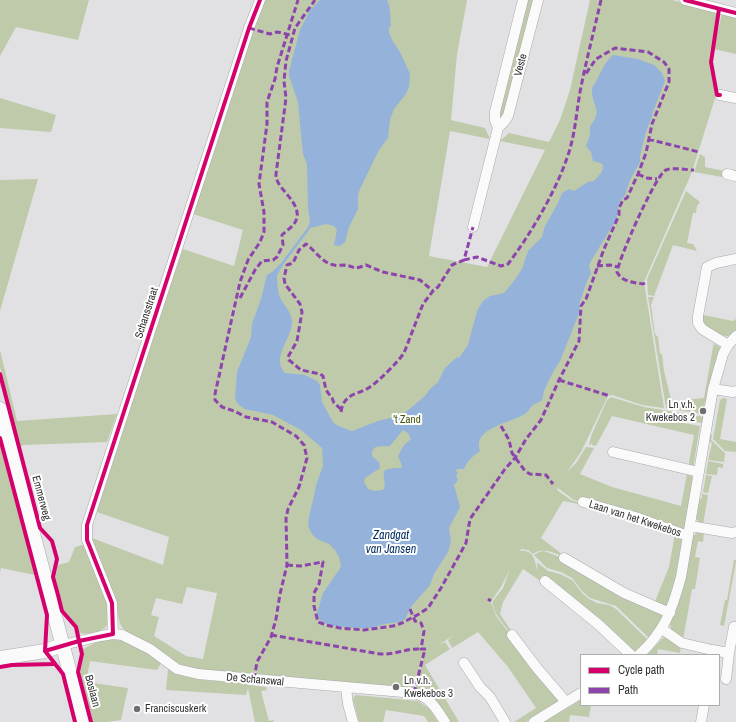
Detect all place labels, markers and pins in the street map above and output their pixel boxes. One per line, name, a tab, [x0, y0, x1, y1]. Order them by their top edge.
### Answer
place label: Ln v.h. Kwekebos 2	[646, 398, 695, 424]
marker: Ln v.h. Kwekebos 2	[698, 406, 708, 416]
place label: Ln v.h. Kwekebos 3	[404, 674, 453, 700]
marker: Ln v.h. Kwekebos 3	[391, 682, 401, 692]
place label: Franciscuskerk	[145, 702, 206, 716]
marker: Franciscuskerk	[132, 704, 142, 714]

